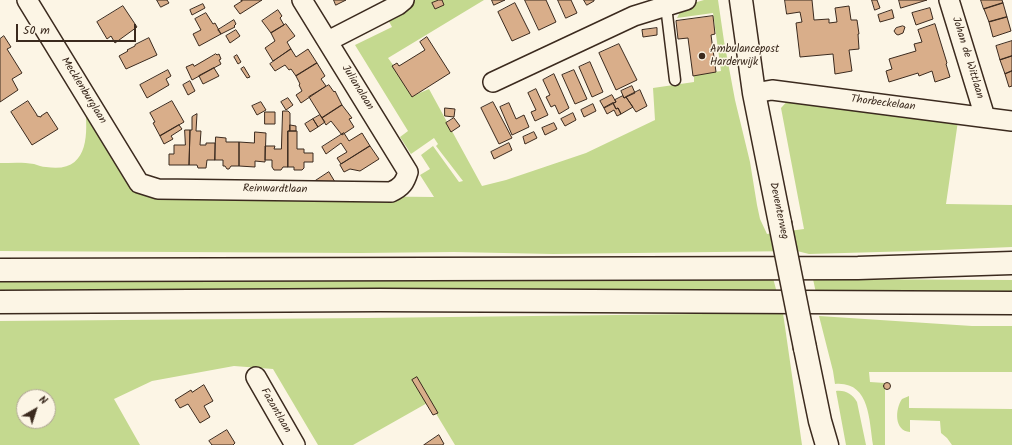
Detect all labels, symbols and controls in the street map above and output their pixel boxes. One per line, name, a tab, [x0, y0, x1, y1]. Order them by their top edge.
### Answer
street label: Johan de Wittlaan	[948, 15, 986, 101]
scale bar	[18, 16, 138, 42]
text: 50 m	[23, 21, 50, 40]
place label: Ambulancepost Harderwijk	[710, 43, 779, 69]
marker: Ambulancepost Harderwijk	[697, 51, 707, 61]
street label: Mecklenburglaan	[57, 55, 109, 127]
street label: Julianalaan	[338, 63, 376, 113]
street label: Thorbeckelaan	[850, 93, 916, 115]
street label: Deventerweg	[766, 181, 790, 241]
street label: Reinwardtlaan	[243, 183, 307, 197]
street label: Fazantlaan	[257, 386, 293, 436]
north arrow	[16, 389, 56, 429]
text: N	[35, 391, 51, 410]

